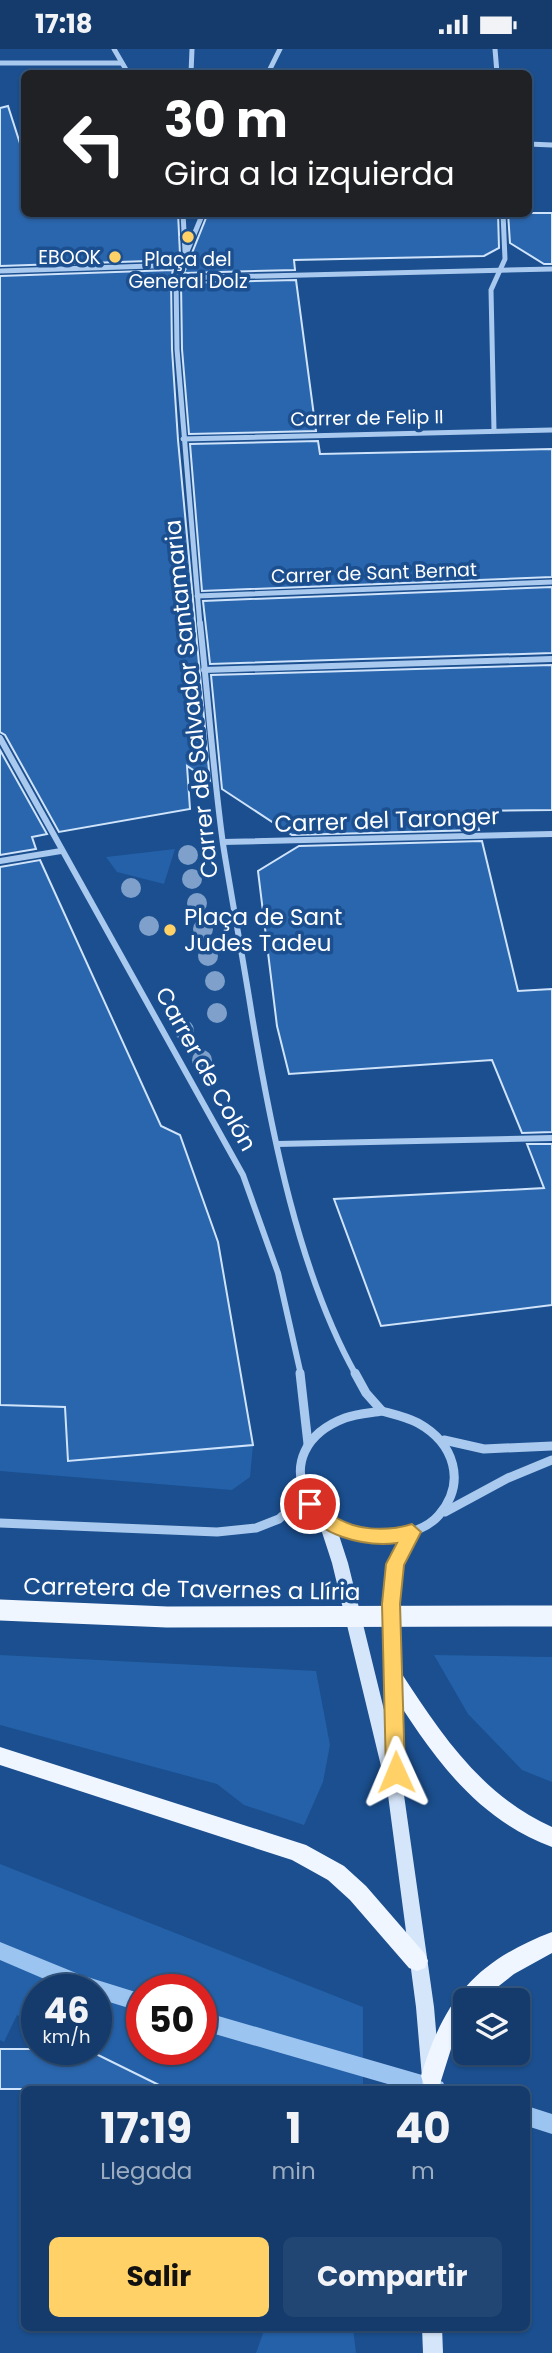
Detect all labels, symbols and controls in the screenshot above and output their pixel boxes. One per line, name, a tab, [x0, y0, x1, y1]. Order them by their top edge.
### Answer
text: 17:18	[35, 6, 93, 42]
text: 30 m	[164, 86, 288, 154]
icon: left	[49, 98, 140, 189]
text: Gira a la izquierda	[164, 151, 455, 196]
marker: Plaça del General Dolz	[180, 229, 196, 245]
place label: EBOOK	[38, 244, 101, 271]
place label: Plaça del General Dolz	[128, 246, 248, 295]
marker: EBOOK	[107, 249, 123, 265]
street label: Carrer de Felip II	[290, 403, 444, 433]
street label: Carrer de Salvador Santamaria	[156, 518, 226, 880]
street label: Carrer de Sant Bernat	[271, 556, 477, 590]
street label: Carrer del Taronger	[274, 800, 500, 840]
place label: Plaça de Sant Judes Tadeu	[184, 901, 342, 959]
marker: Plaça de Sant Judes Tadeu	[162, 922, 178, 938]
street label: Carrer de Colón	[148, 981, 264, 1157]
pin	[280, 1474, 340, 1534]
icon: arrive	[291, 1485, 329, 1523]
street label: Carretera de Tavernes a Llíria	[23, 1570, 361, 1608]
position arrow	[359, 1735, 433, 1809]
speed limit sign: 50	[126, 1974, 217, 2065]
text: 46	[44, 1986, 90, 2035]
map controls	[453, 1988, 530, 2065]
button: layers	[453, 1988, 530, 2065]
text: km/h	[43, 2024, 90, 2049]
text: 17:19	[100, 2099, 192, 2158]
text: 1	[286, 2099, 301, 2158]
text: 40	[395, 2099, 451, 2158]
text: Llegada	[100, 2155, 192, 2187]
text: min	[272, 2155, 316, 2187]
text: m	[411, 2155, 435, 2187]
button: Salir	[49, 2237, 269, 2317]
button: Compartir	[283, 2237, 502, 2317]

